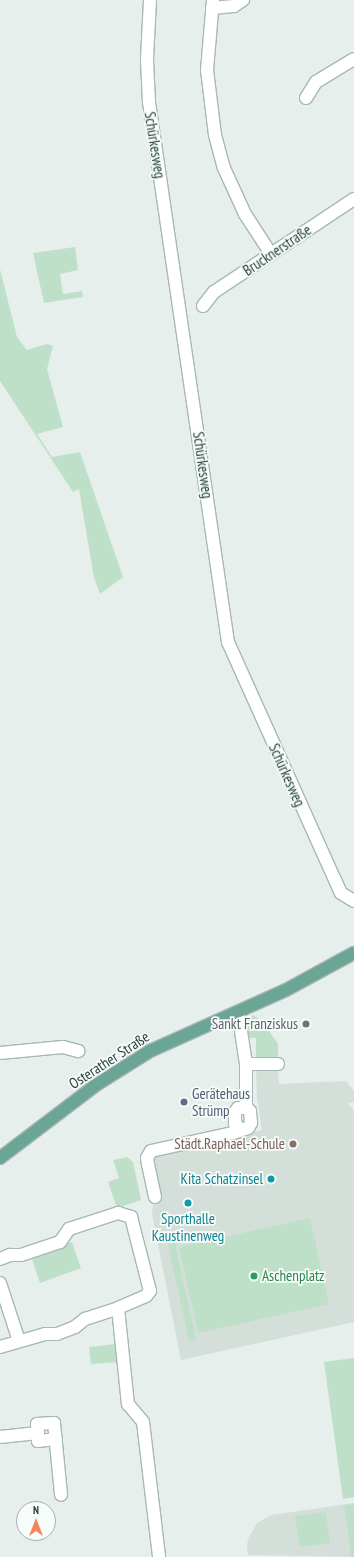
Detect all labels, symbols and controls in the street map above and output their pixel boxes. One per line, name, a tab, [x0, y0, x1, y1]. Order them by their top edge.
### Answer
street label: Schürkesweg	[141, 110, 169, 180]
street label: Brucknerstraße	[239, 221, 315, 279]
street label: Schürkesweg	[189, 430, 217, 500]
street label: Schürkesweg	[265, 741, 309, 809]
place label: Sankt Franziskus	[212, 1015, 298, 1033]
marker: Sankt Franziskus	[301, 1019, 311, 1029]
street label: Osterather Straße	[66, 1027, 152, 1093]
place label: Gerätehaus Strümp	[192, 1084, 250, 1119]
marker: Gerätehaus Strümp	[179, 1097, 189, 1107]
place label: Städt.Raphael-Schule	[174, 1135, 285, 1153]
marker: Städt.Raphael-Schule	[288, 1139, 298, 1149]
place label: Kita Schatzinsel	[181, 1170, 263, 1188]
marker: Kita Schatzinsel	[266, 1174, 276, 1184]
marker: Sporthalle Kaustinenweg	[183, 1198, 193, 1208]
place label: Sporthalle Kaustinenweg	[152, 1209, 224, 1244]
place label: Aschenplatz	[262, 1267, 324, 1285]
marker: Aschenplatz	[249, 1271, 259, 1281]
north arrow	[16, 1501, 56, 1541]
text: N	[33, 1503, 39, 1517]

